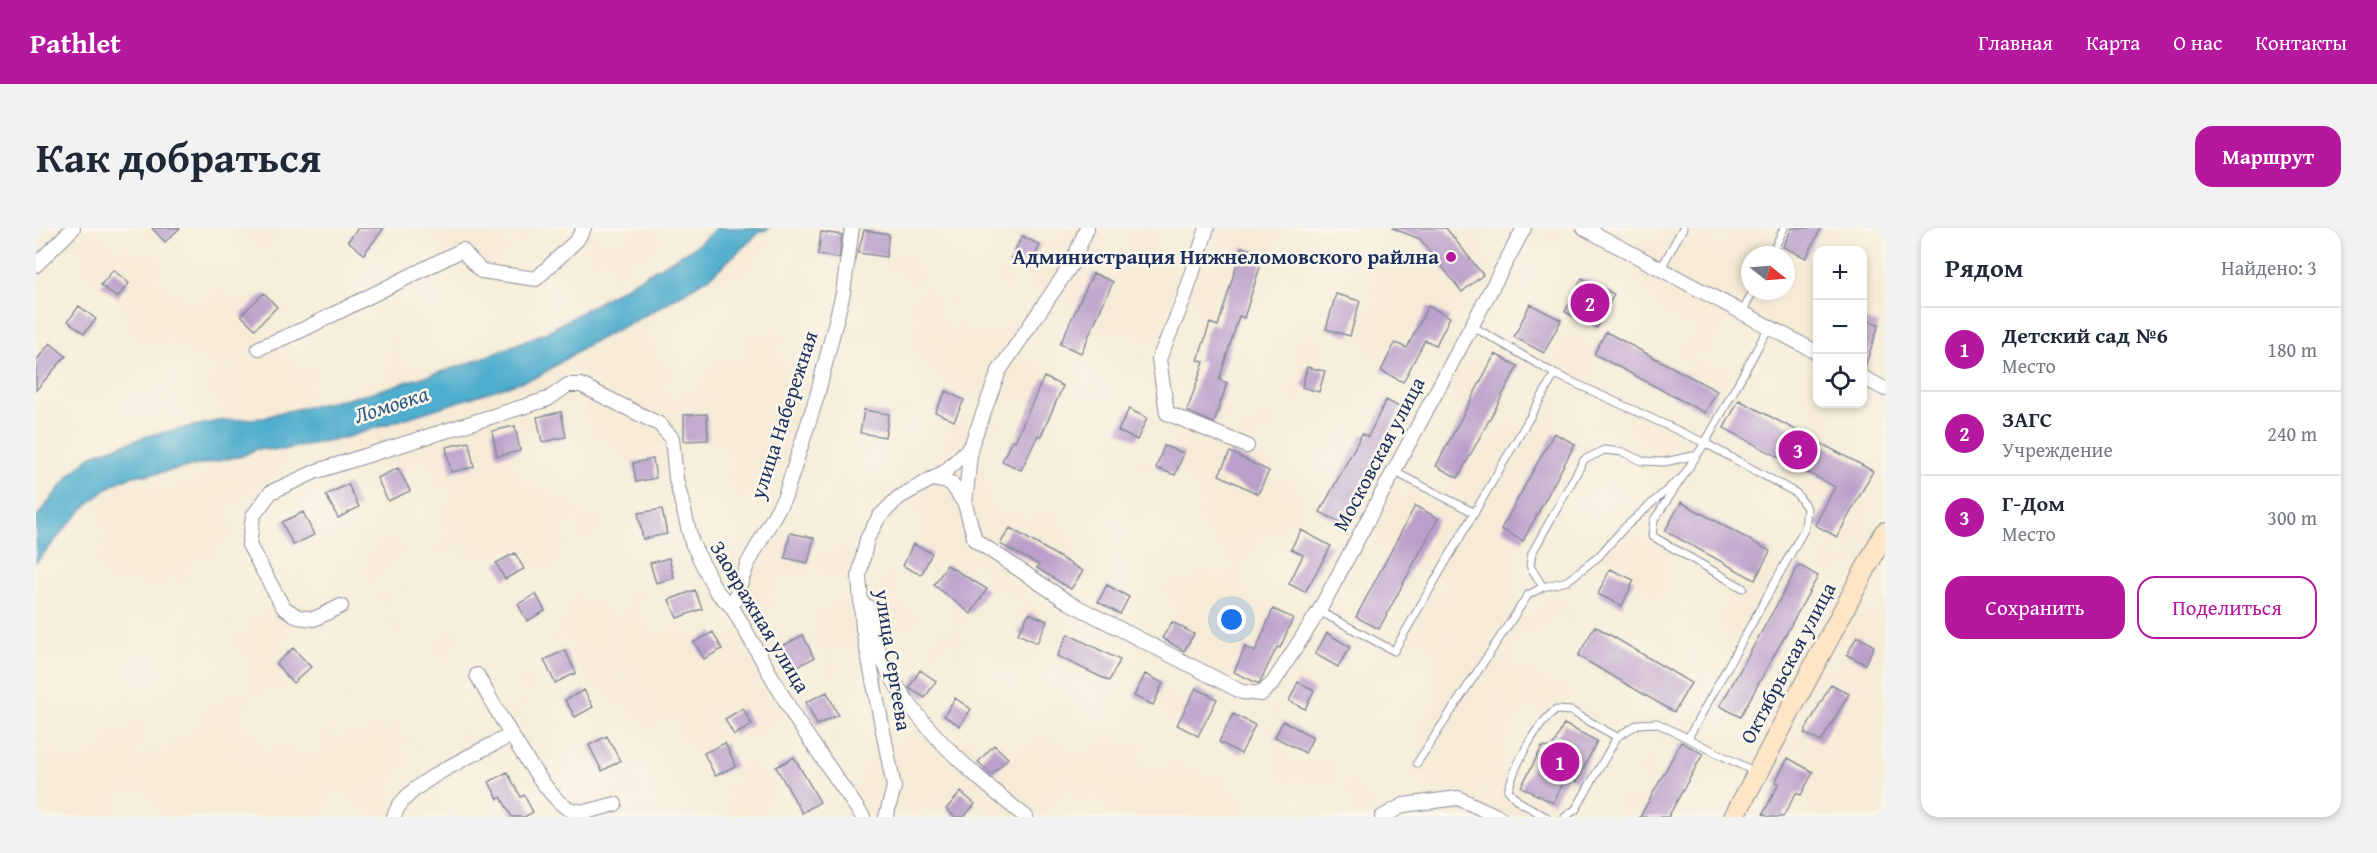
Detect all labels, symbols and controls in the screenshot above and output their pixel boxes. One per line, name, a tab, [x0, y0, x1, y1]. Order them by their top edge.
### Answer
text: Pathlet	[30, 22, 121, 63]
text: Главная	[1978, 27, 2053, 58]
text: Карта	[2086, 27, 2140, 58]
text: О нас	[2173, 27, 2222, 58]
text: Контакты	[2255, 27, 2347, 58]
text: Как добраться	[36, 126, 321, 187]
button: Маршрут	[2195, 126, 2341, 187]
place label: Администрация Нижнеломовского райлна	[1013, 241, 1439, 272]
north arrow	[1741, 246, 1795, 300]
map controls	[1813, 246, 1867, 408]
button: +	[1813, 246, 1867, 300]
text: Рядом	[1945, 248, 2023, 287]
marker: Администрация Нижнеломовского райлна	[1444, 250, 1458, 264]
text: Найдено: 3	[2221, 253, 2317, 282]
pin: 2	[1570, 280, 1610, 326]
button: −	[1813, 300, 1867, 354]
text: Детский сад №6	[2002, 319, 2168, 351]
street label: улица Набережная	[741, 326, 825, 504]
text: 1	[1959, 335, 1970, 364]
text: 180 m	[2267, 335, 2317, 364]
text: Место	[2002, 351, 2056, 380]
button: locate	[1813, 354, 1867, 408]
street label: Московская улица	[1325, 371, 1432, 536]
water label: Ломовка	[350, 377, 432, 431]
text: ЗАГС	[2002, 403, 2052, 435]
text: 2	[1959, 419, 1970, 448]
text: 240 m	[2267, 419, 2317, 448]
pin: 3	[1778, 428, 1818, 472]
text: Учреждение	[2002, 435, 2113, 464]
text: Г-Дом	[2002, 487, 2065, 519]
text: 3	[1959, 503, 1970, 532]
text: 300 m	[2267, 503, 2317, 532]
text: Место	[2002, 519, 2056, 548]
street label: Заовражная улица	[703, 535, 818, 699]
button: Сохранить	[1945, 576, 2125, 639]
button: Поделиться	[2137, 576, 2317, 639]
street label: Октябрьская улица	[1732, 577, 1843, 749]
street label: улица Сергеева	[867, 586, 920, 733]
your location	[1217, 605, 1246, 634]
pin: 1	[1540, 740, 1580, 784]

